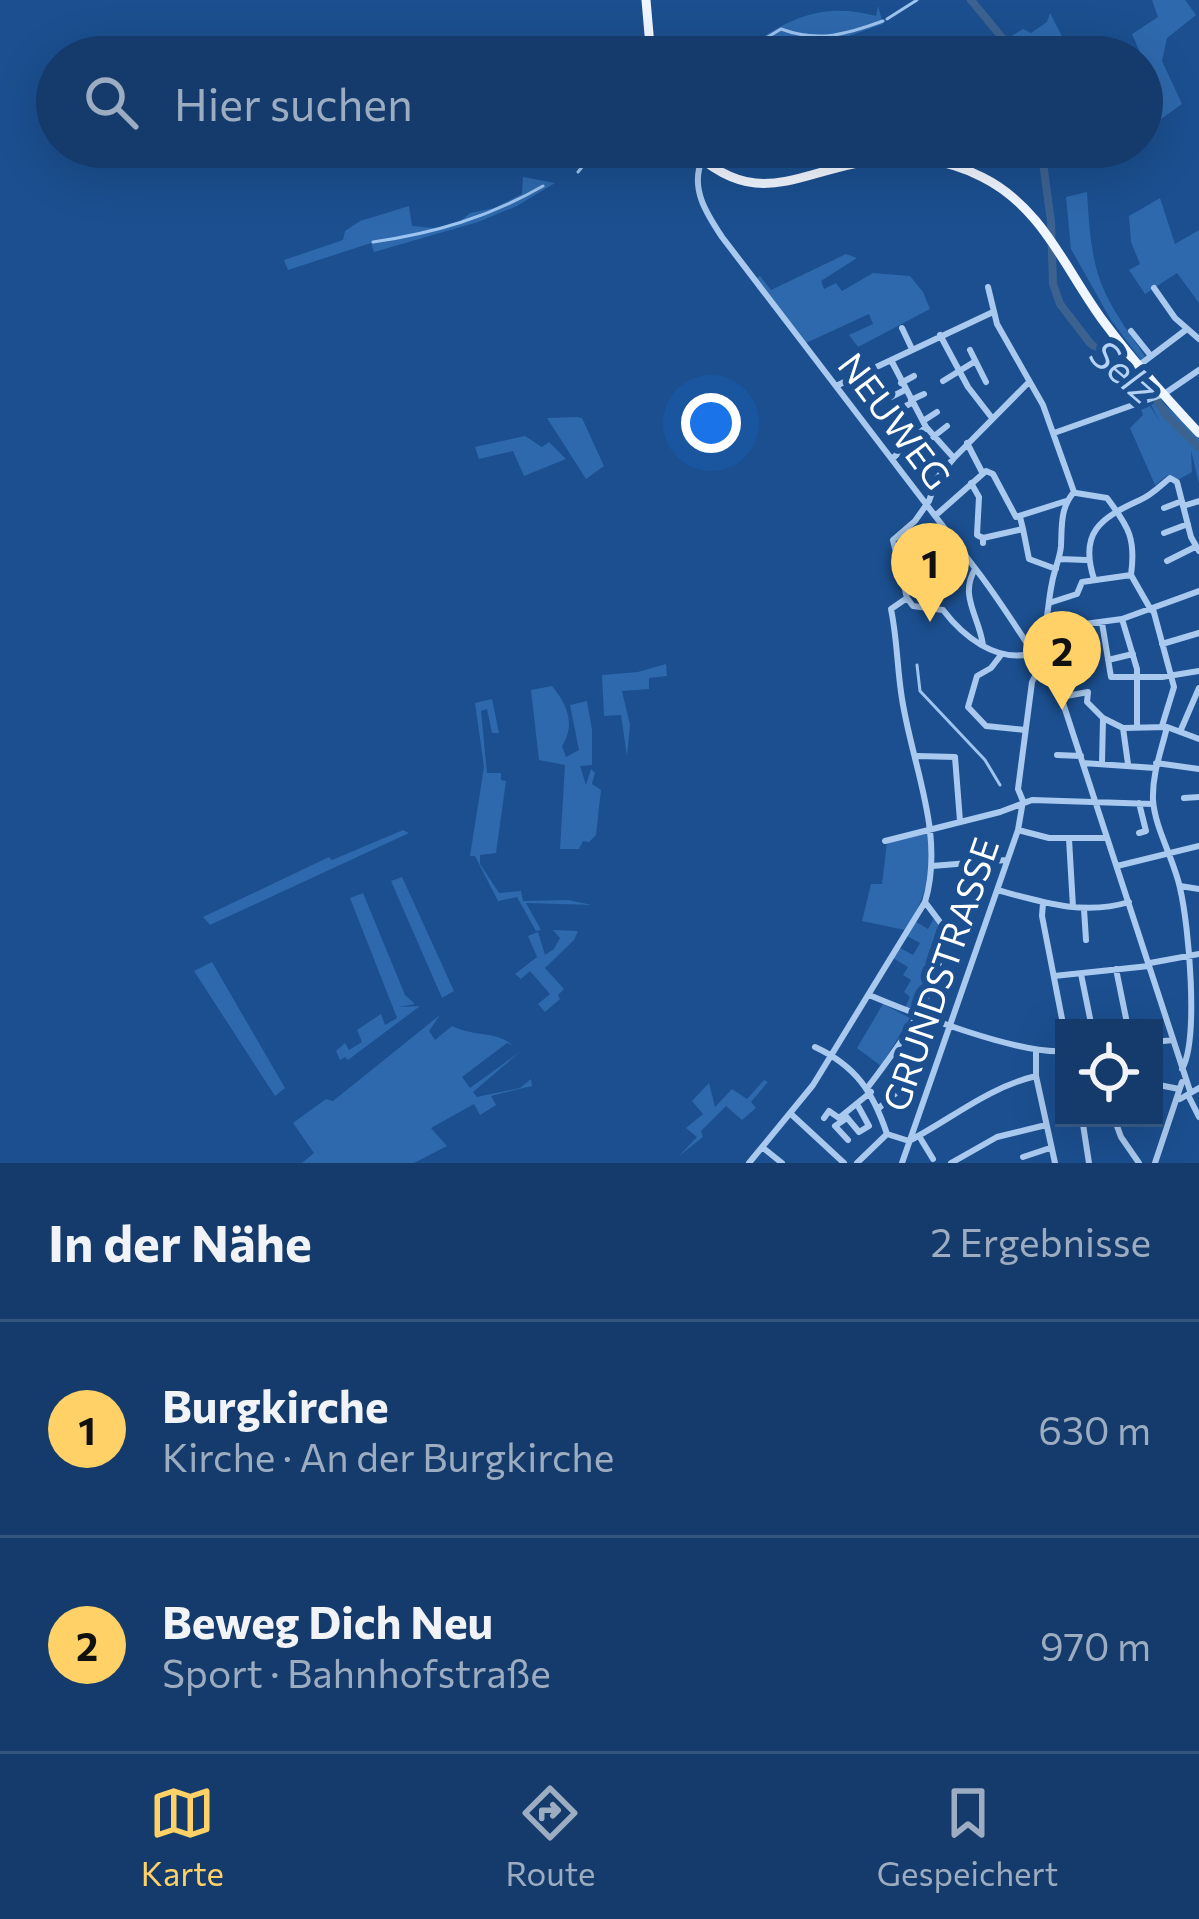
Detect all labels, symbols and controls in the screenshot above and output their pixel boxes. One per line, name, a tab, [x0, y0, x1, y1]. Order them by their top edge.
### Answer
search box	[36, 36, 1163, 168]
icon: search	[78, 69, 144, 135]
text: Hier suchen	[174, 75, 413, 130]
water label: Selz	[1082, 328, 1169, 412]
street label: NEUWEG	[831, 343, 961, 497]
your location	[681, 393, 741, 453]
pin: 1	[891, 523, 969, 622]
pin: 2	[1023, 611, 1101, 710]
street label: GRUNDSTRASSE	[872, 832, 1006, 1116]
map controls	[1055, 1019, 1163, 1127]
button: locate	[1055, 1019, 1163, 1127]
text: In der Nähe	[48, 1210, 312, 1273]
text: 2 Ergebnisse	[930, 1217, 1151, 1265]
text: Burgkirche	[162, 1377, 389, 1432]
text: 1	[78, 1405, 96, 1453]
text: 630 m	[1038, 1405, 1151, 1453]
text: Kirche · An der Burgkirche	[162, 1432, 614, 1480]
text: Beweg Dich Neu	[162, 1593, 493, 1648]
text: 2	[76, 1621, 98, 1669]
text: 970 m	[1040, 1621, 1151, 1669]
text: Sport · Bahnhofstraße	[162, 1648, 551, 1696]
tab: Karte	[141, 1780, 224, 1893]
tab: Route	[506, 1780, 595, 1893]
tab: Gespeichert	[877, 1780, 1058, 1893]

